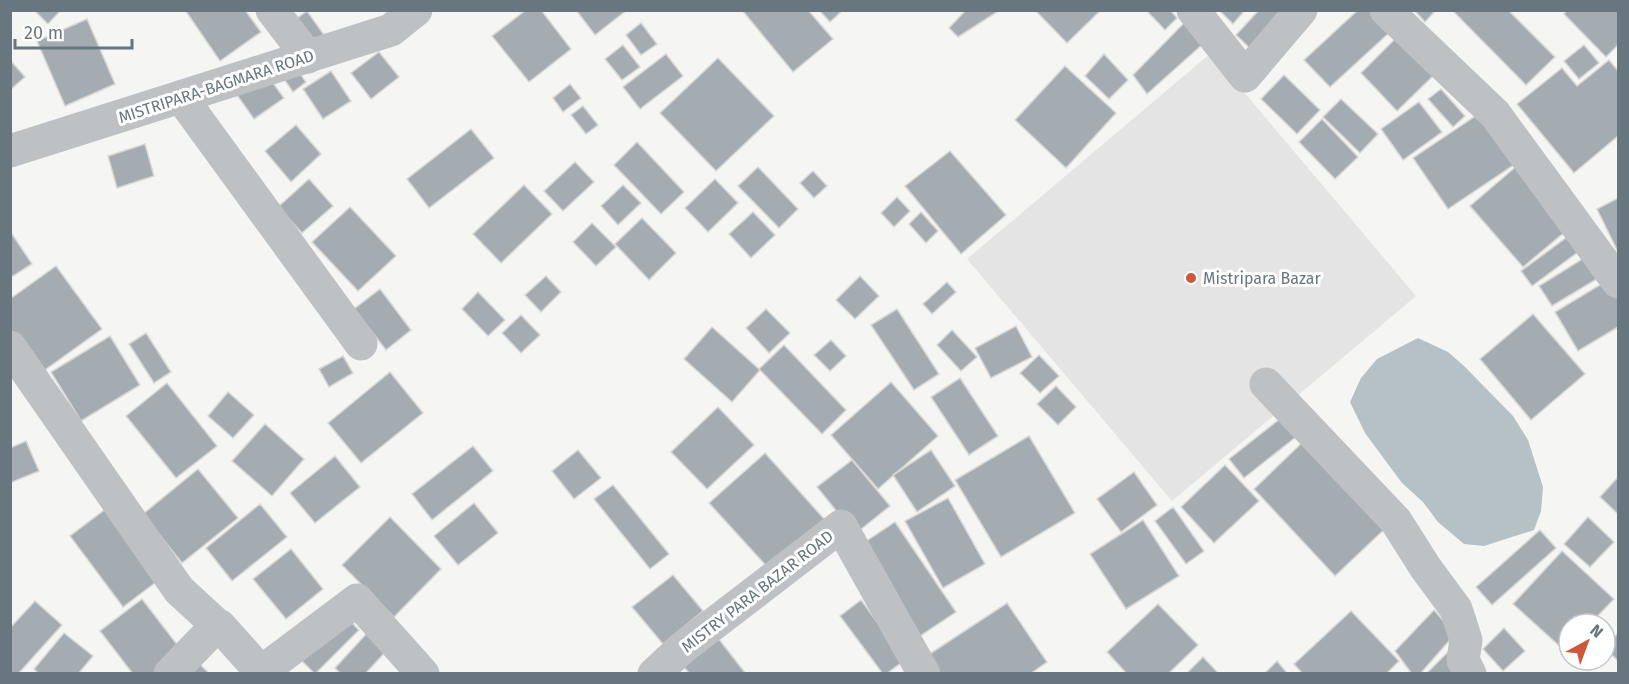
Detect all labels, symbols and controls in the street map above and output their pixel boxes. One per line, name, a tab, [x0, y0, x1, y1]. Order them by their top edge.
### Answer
scale bar	[15, 12, 132, 50]
text: 20 m	[24, 22, 63, 44]
street label: MISTRIPARA-BAGMARA ROAD	[116, 46, 316, 127]
place label: Mistripara Bazar	[1203, 269, 1321, 288]
marker: Mistripara Bazar	[1184, 271, 1198, 285]
street label: MISTRY PARA BAZAR ROAD	[678, 526, 837, 656]
north arrow	[1557, 612, 1617, 672]
text: N	[1586, 620, 1607, 642]

